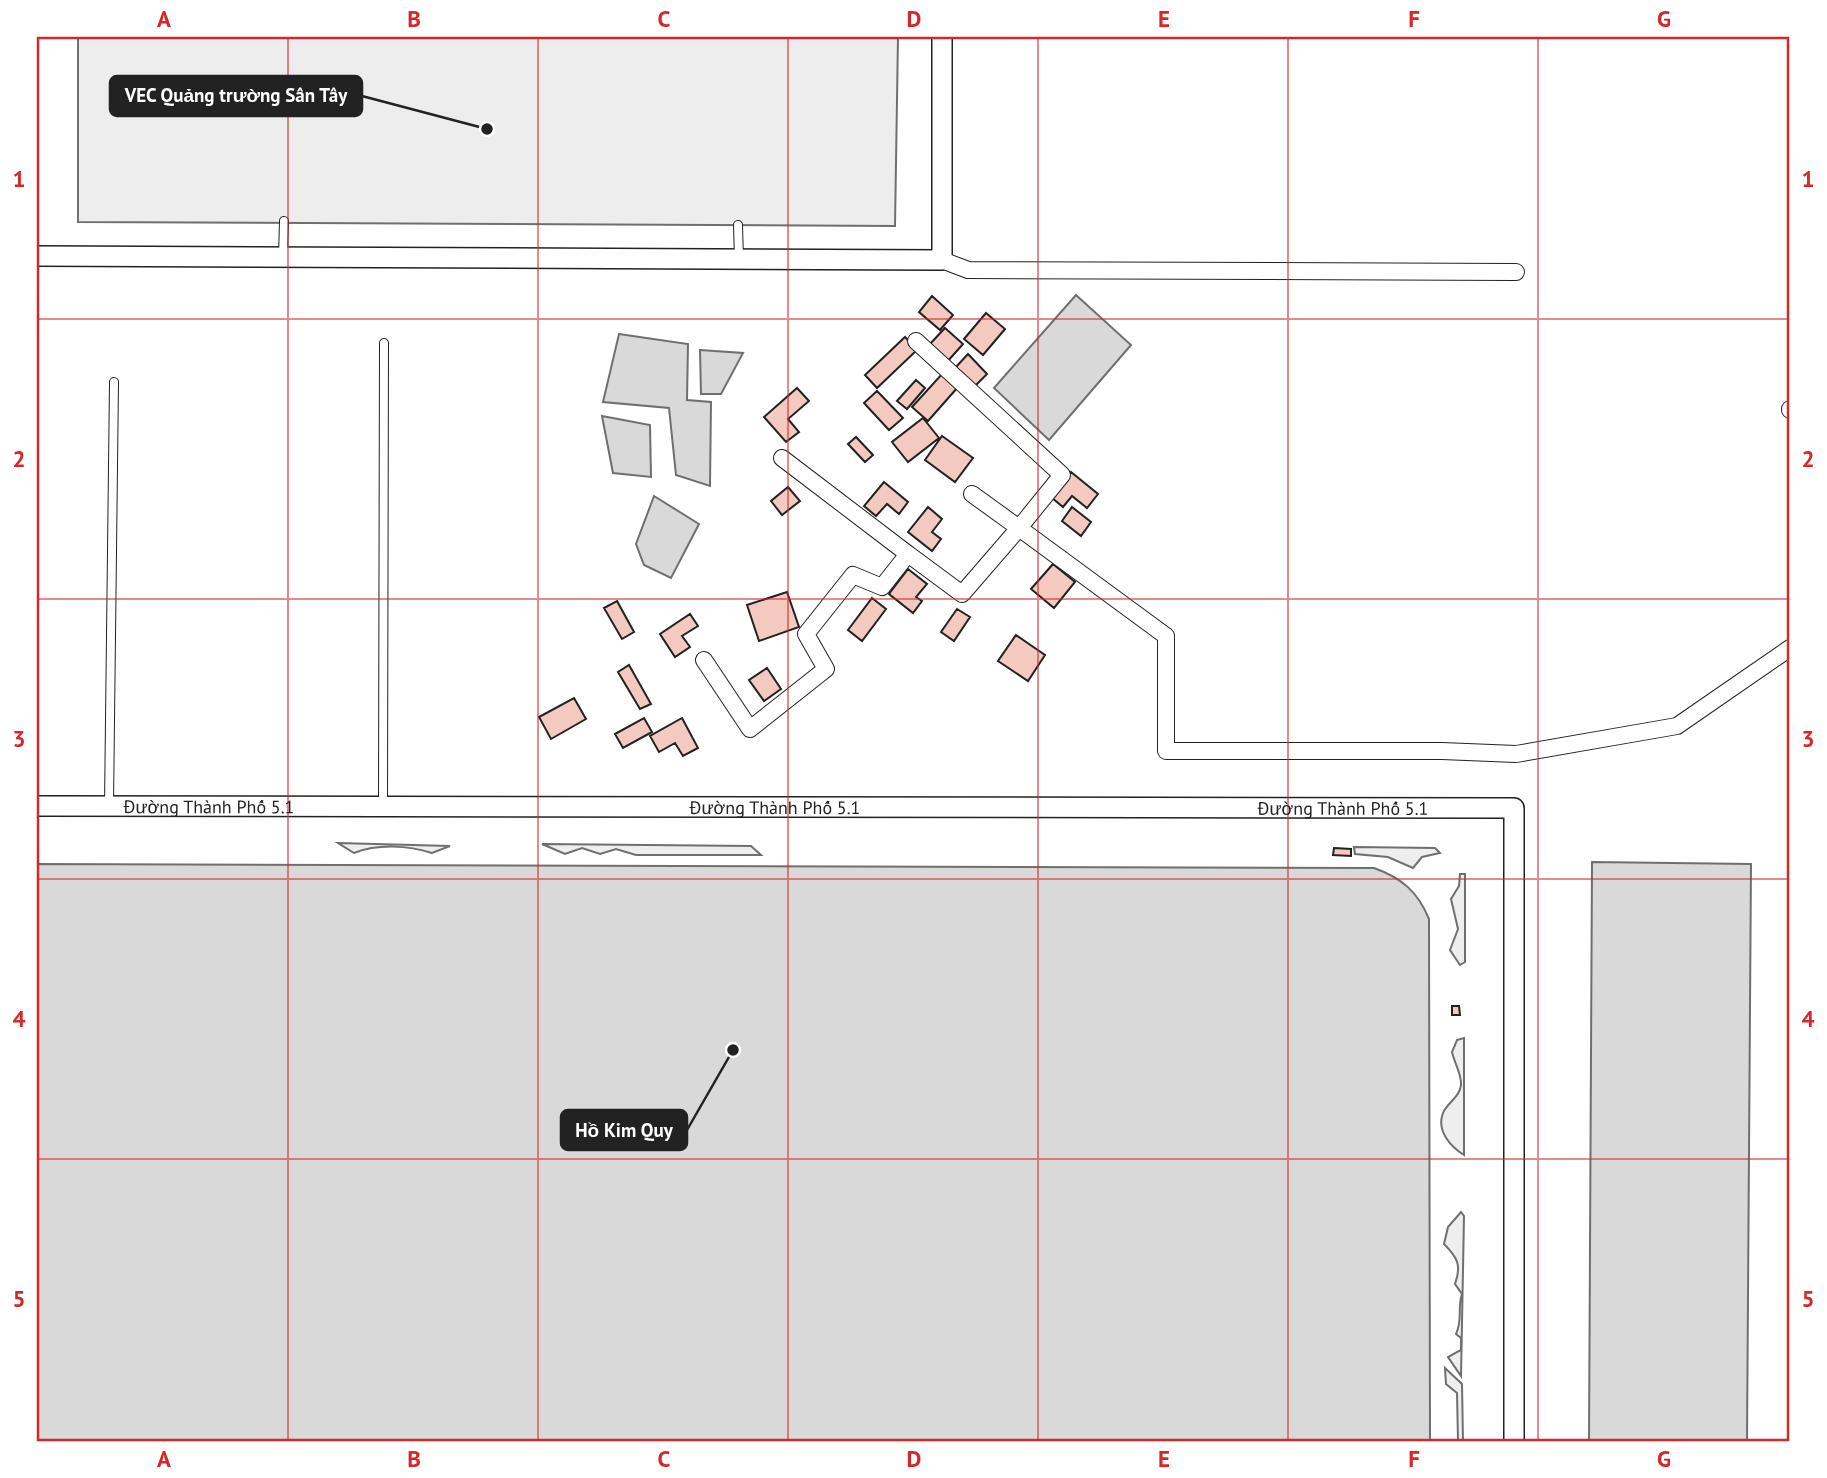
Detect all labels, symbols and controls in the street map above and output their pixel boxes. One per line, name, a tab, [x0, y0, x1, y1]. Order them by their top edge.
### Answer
text: A	[157, 4, 171, 33]
text: B	[407, 4, 421, 33]
text: C	[658, 4, 671, 33]
text: D	[907, 4, 921, 33]
text: E	[1158, 4, 1170, 33]
text: F	[1408, 4, 1420, 33]
text: G	[1657, 4, 1671, 33]
callout: VEC Quảng trường Sân Tây	[110, 76, 362, 116]
text: VEC Quảng trường Sân Tây	[124, 83, 348, 107]
text: 1	[12, 164, 26, 193]
text: 1	[1801, 164, 1815, 193]
text: 2	[12, 444, 26, 473]
text: 2	[1801, 444, 1815, 473]
text: 3	[12, 724, 26, 753]
text: 3	[1801, 724, 1815, 753]
street label: Đường Thành Phố 5.1	[123, 795, 294, 818]
street label: Đường Thành Phố 5.1	[689, 795, 860, 819]
street label: Đường Thành Phố 5.1	[1257, 796, 1428, 819]
text: 4	[12, 1004, 26, 1033]
text: 4	[1801, 1004, 1815, 1033]
callout: Hồ Kim Quy	[561, 1110, 687, 1150]
text: Hồ Kim Quy	[575, 1118, 674, 1142]
text: 5	[12, 1284, 26, 1313]
text: 5	[1801, 1284, 1815, 1313]
text: A	[157, 1444, 171, 1473]
text: B	[407, 1444, 421, 1473]
text: C	[658, 1444, 671, 1473]
text: D	[907, 1444, 921, 1473]
text: E	[1158, 1444, 1170, 1473]
text: F	[1408, 1444, 1420, 1473]
text: G	[1657, 1444, 1671, 1473]

